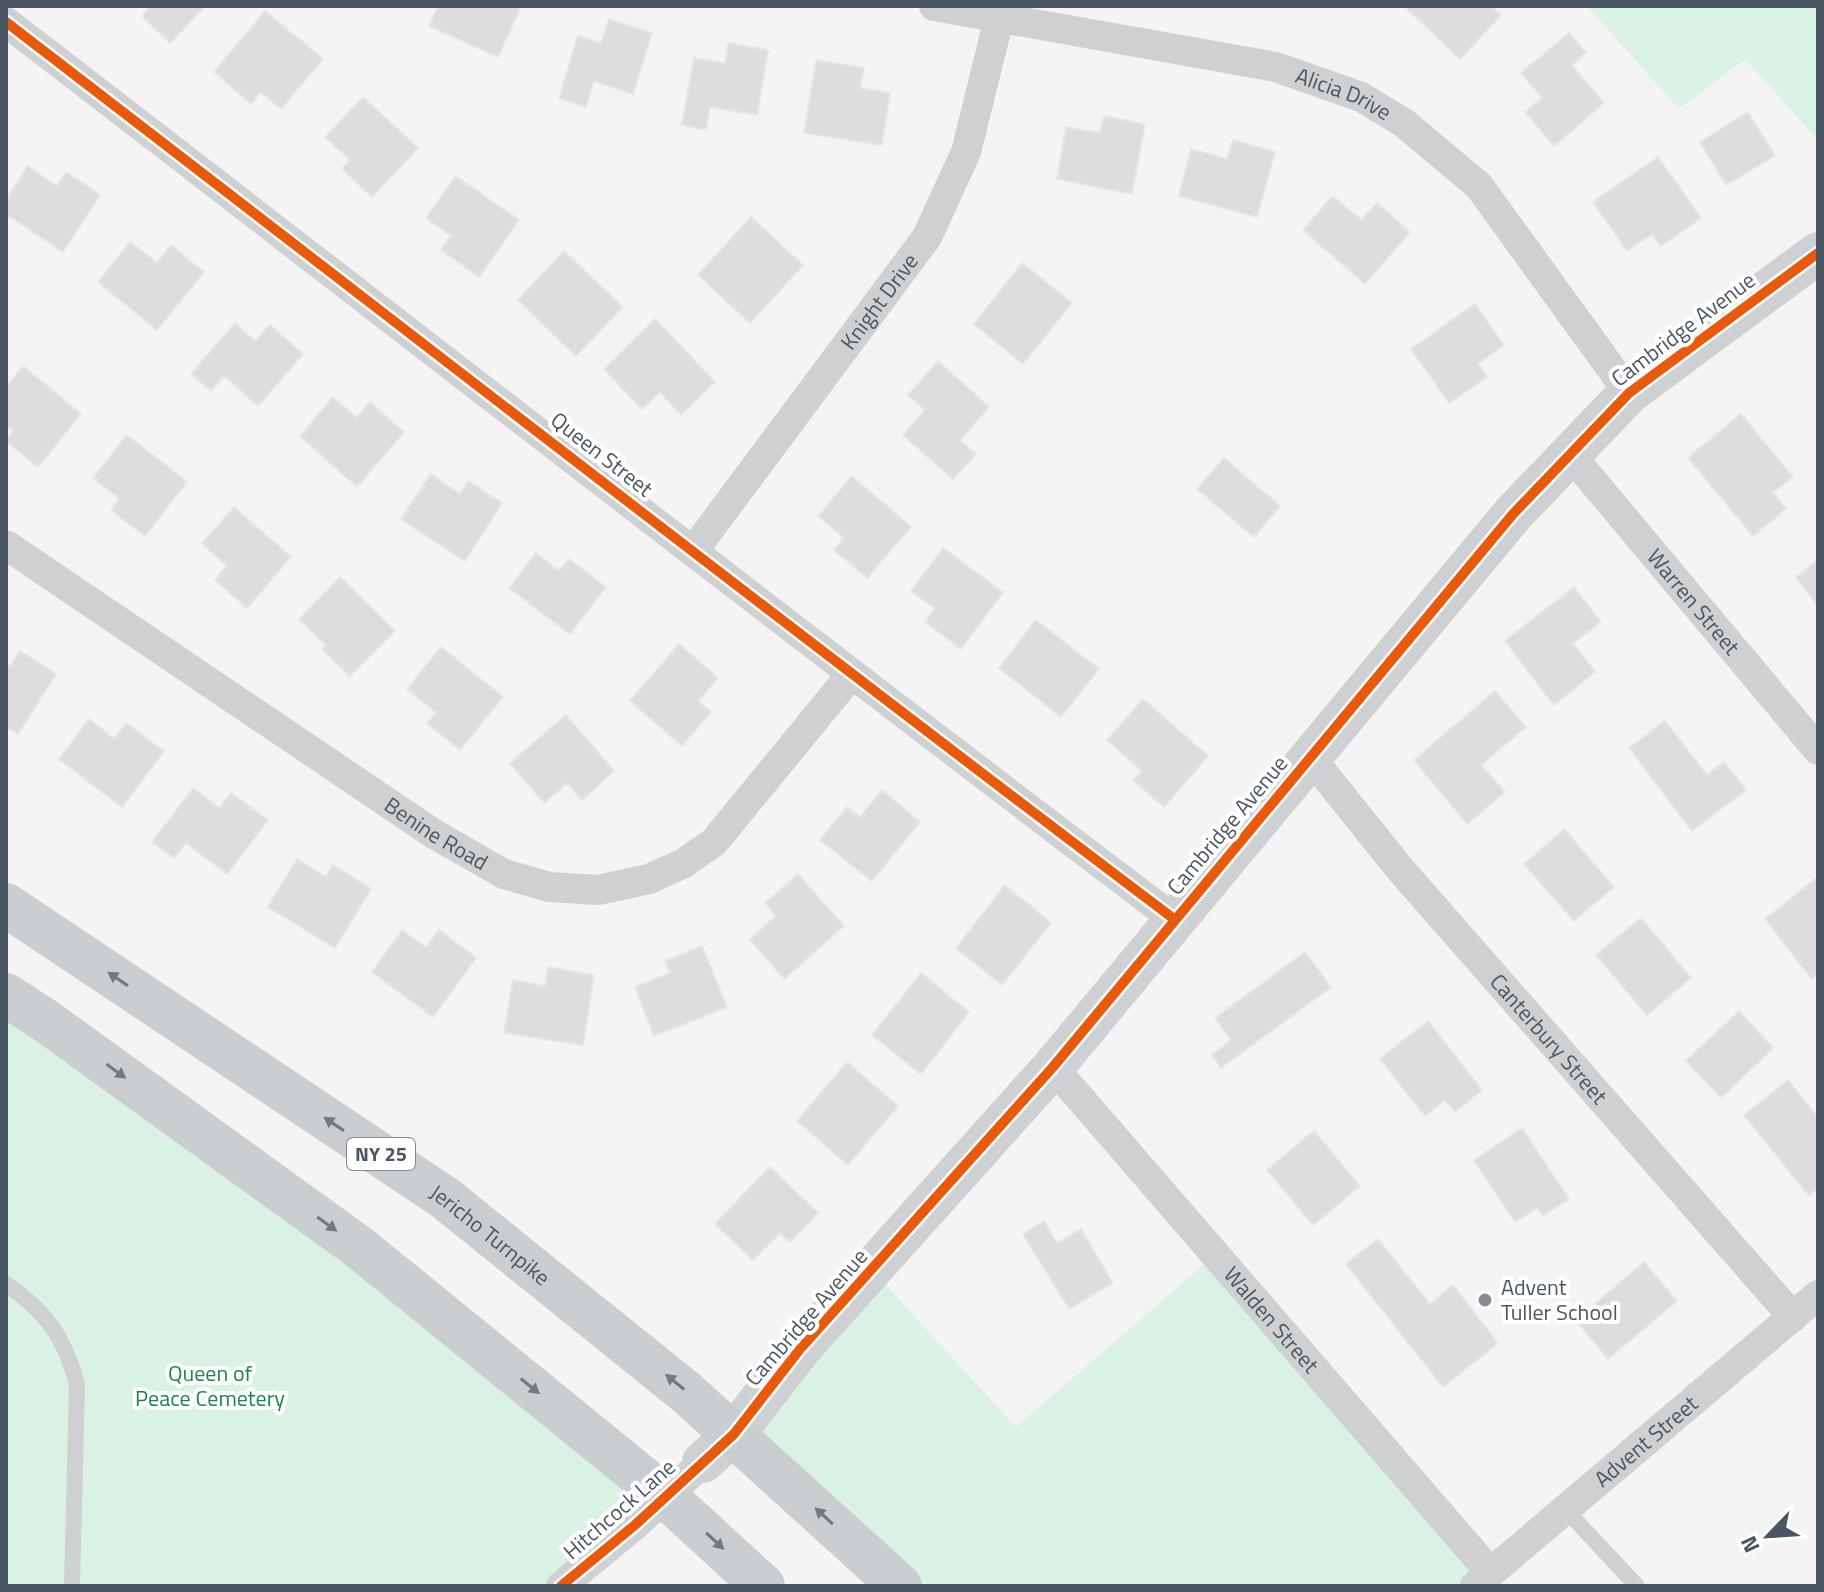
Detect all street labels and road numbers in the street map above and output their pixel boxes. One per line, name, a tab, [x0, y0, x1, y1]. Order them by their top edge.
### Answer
street label: Alicia Drive	[1291, 58, 1398, 129]
street label: Knight Drive	[832, 246, 926, 357]
street label: Cambridge Avenue	[1604, 263, 1762, 395]
street label: Queen Street	[544, 403, 661, 505]
street label: Warren Street	[1639, 541, 1749, 663]
street label: Cambridge Avenue	[1158, 748, 1296, 902]
street label: Benine Road	[377, 788, 494, 879]
street label: Canterbury Street	[1482, 966, 1616, 1112]
road number: NY 25	[347, 1138, 415, 1170]
street label: Jericho Turnpike	[423, 1176, 558, 1294]
street label: Cambridge Avenue	[736, 1241, 876, 1393]
street label: Walden Street	[1216, 1259, 1328, 1381]
street label: Advent Street	[1586, 1387, 1706, 1495]
street label: Hitchcock Lane	[555, 1450, 683, 1568]

